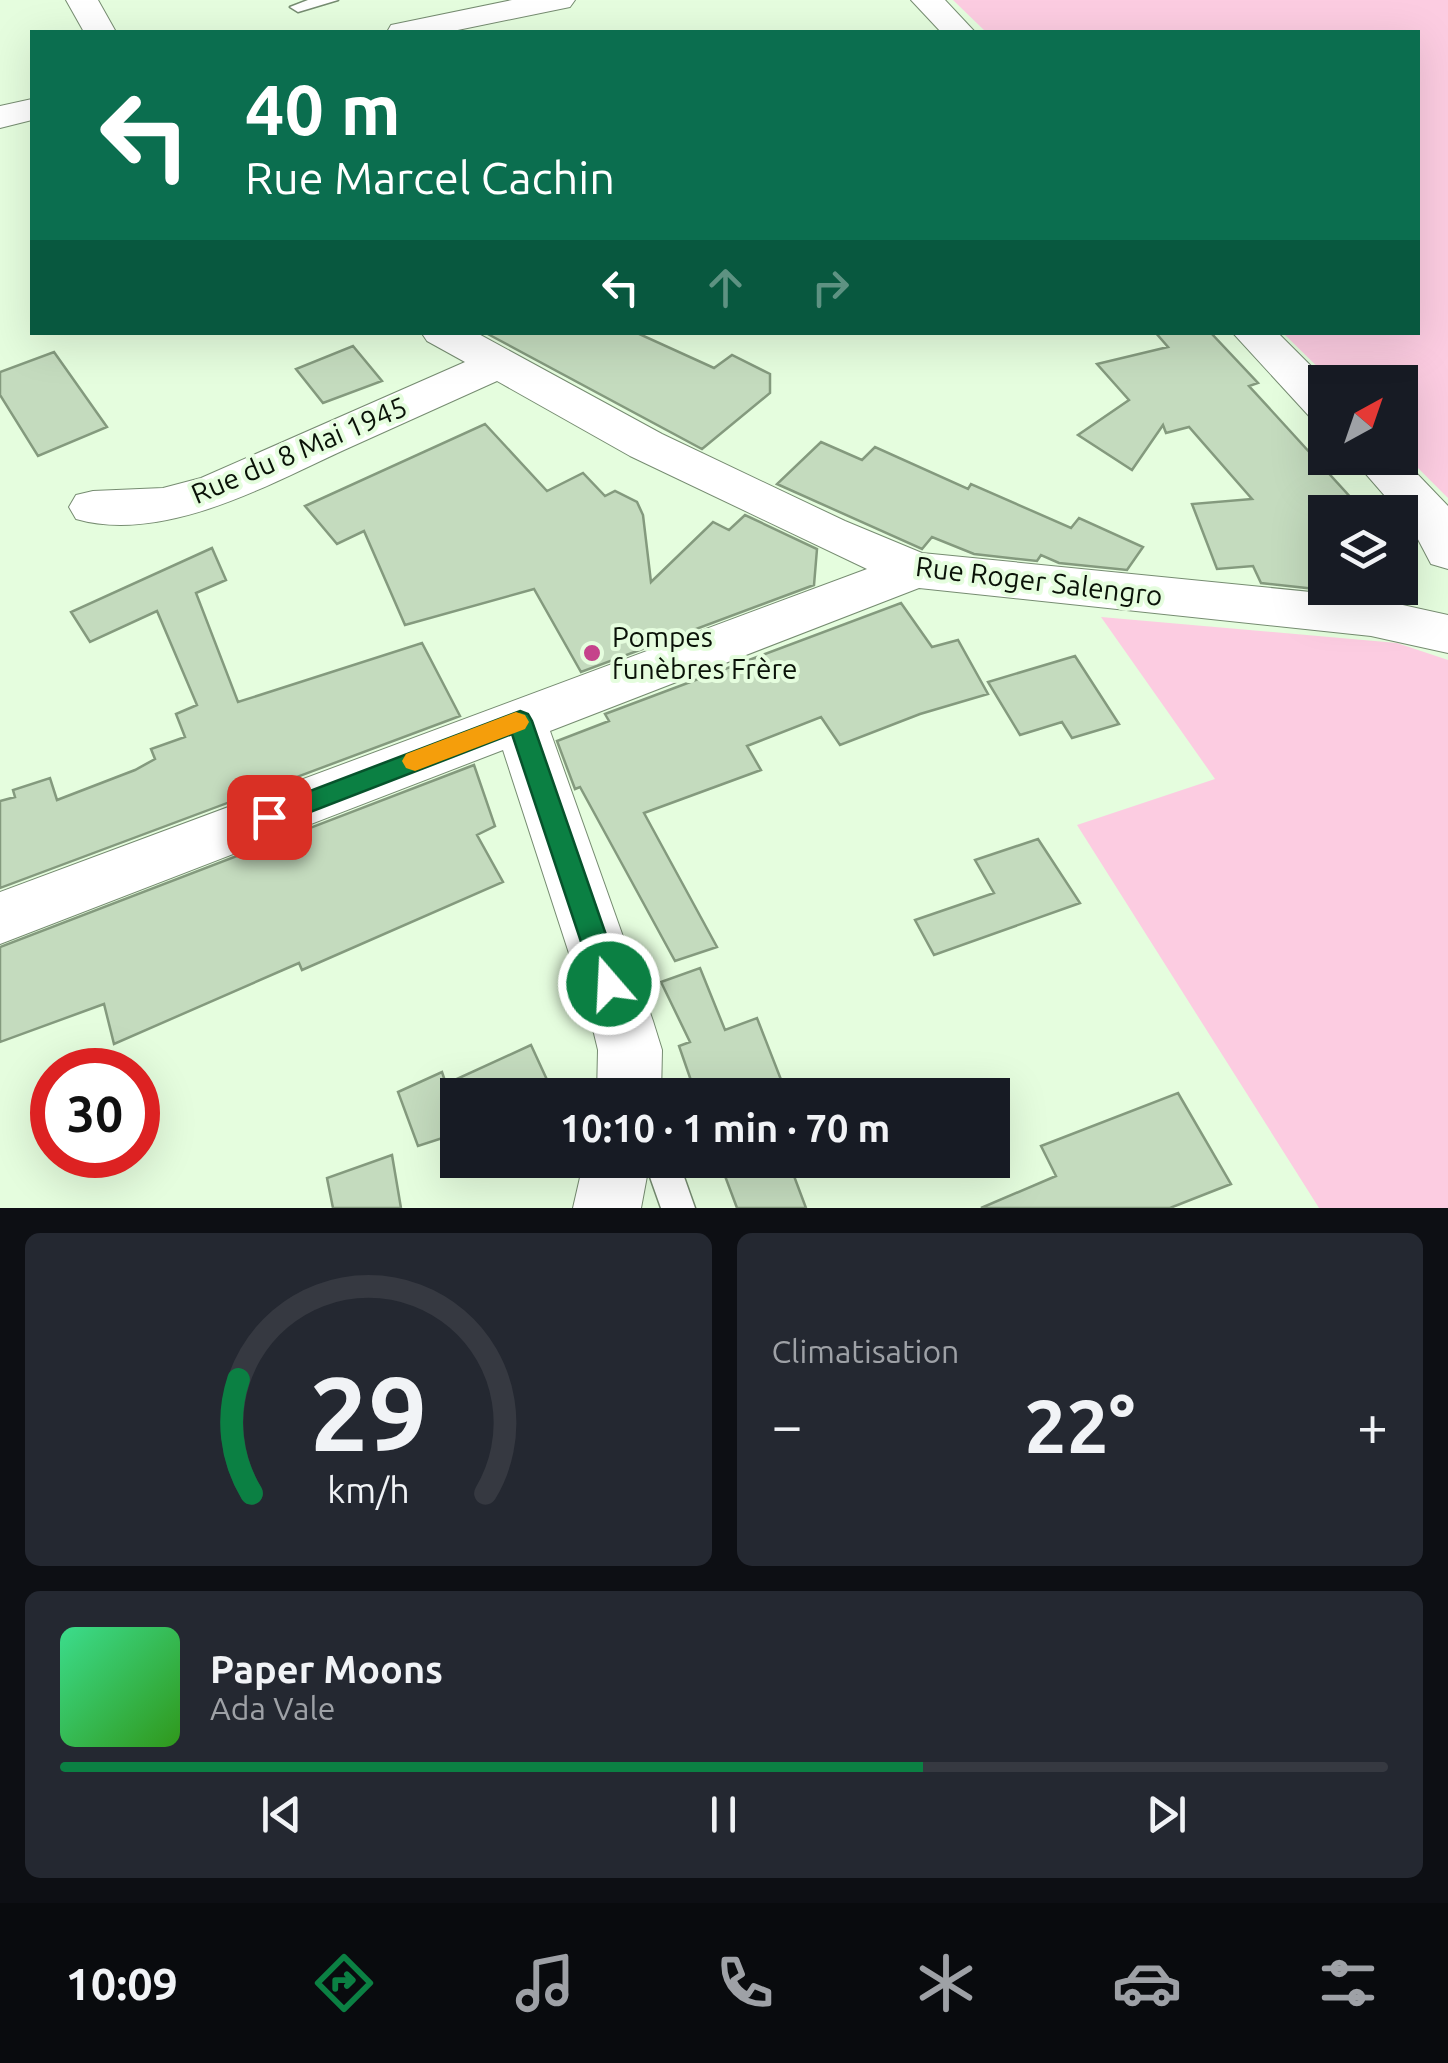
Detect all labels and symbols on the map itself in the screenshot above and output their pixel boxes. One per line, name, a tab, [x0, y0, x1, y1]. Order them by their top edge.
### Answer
north arrow	[1308, 365, 1418, 475]
street label: Rue du 8 Mai 1945	[186, 390, 411, 509]
street label: Rue Roger Salengro	[914, 550, 1164, 611]
place label: Pompes funèbres Frère	[612, 621, 797, 684]
marker: Pompes funèbres Frère	[581, 642, 603, 664]
pin	[227, 775, 312, 860]
position arrow	[557, 932, 661, 1036]
speed limit sign: 30	[30, 1048, 160, 1178]

